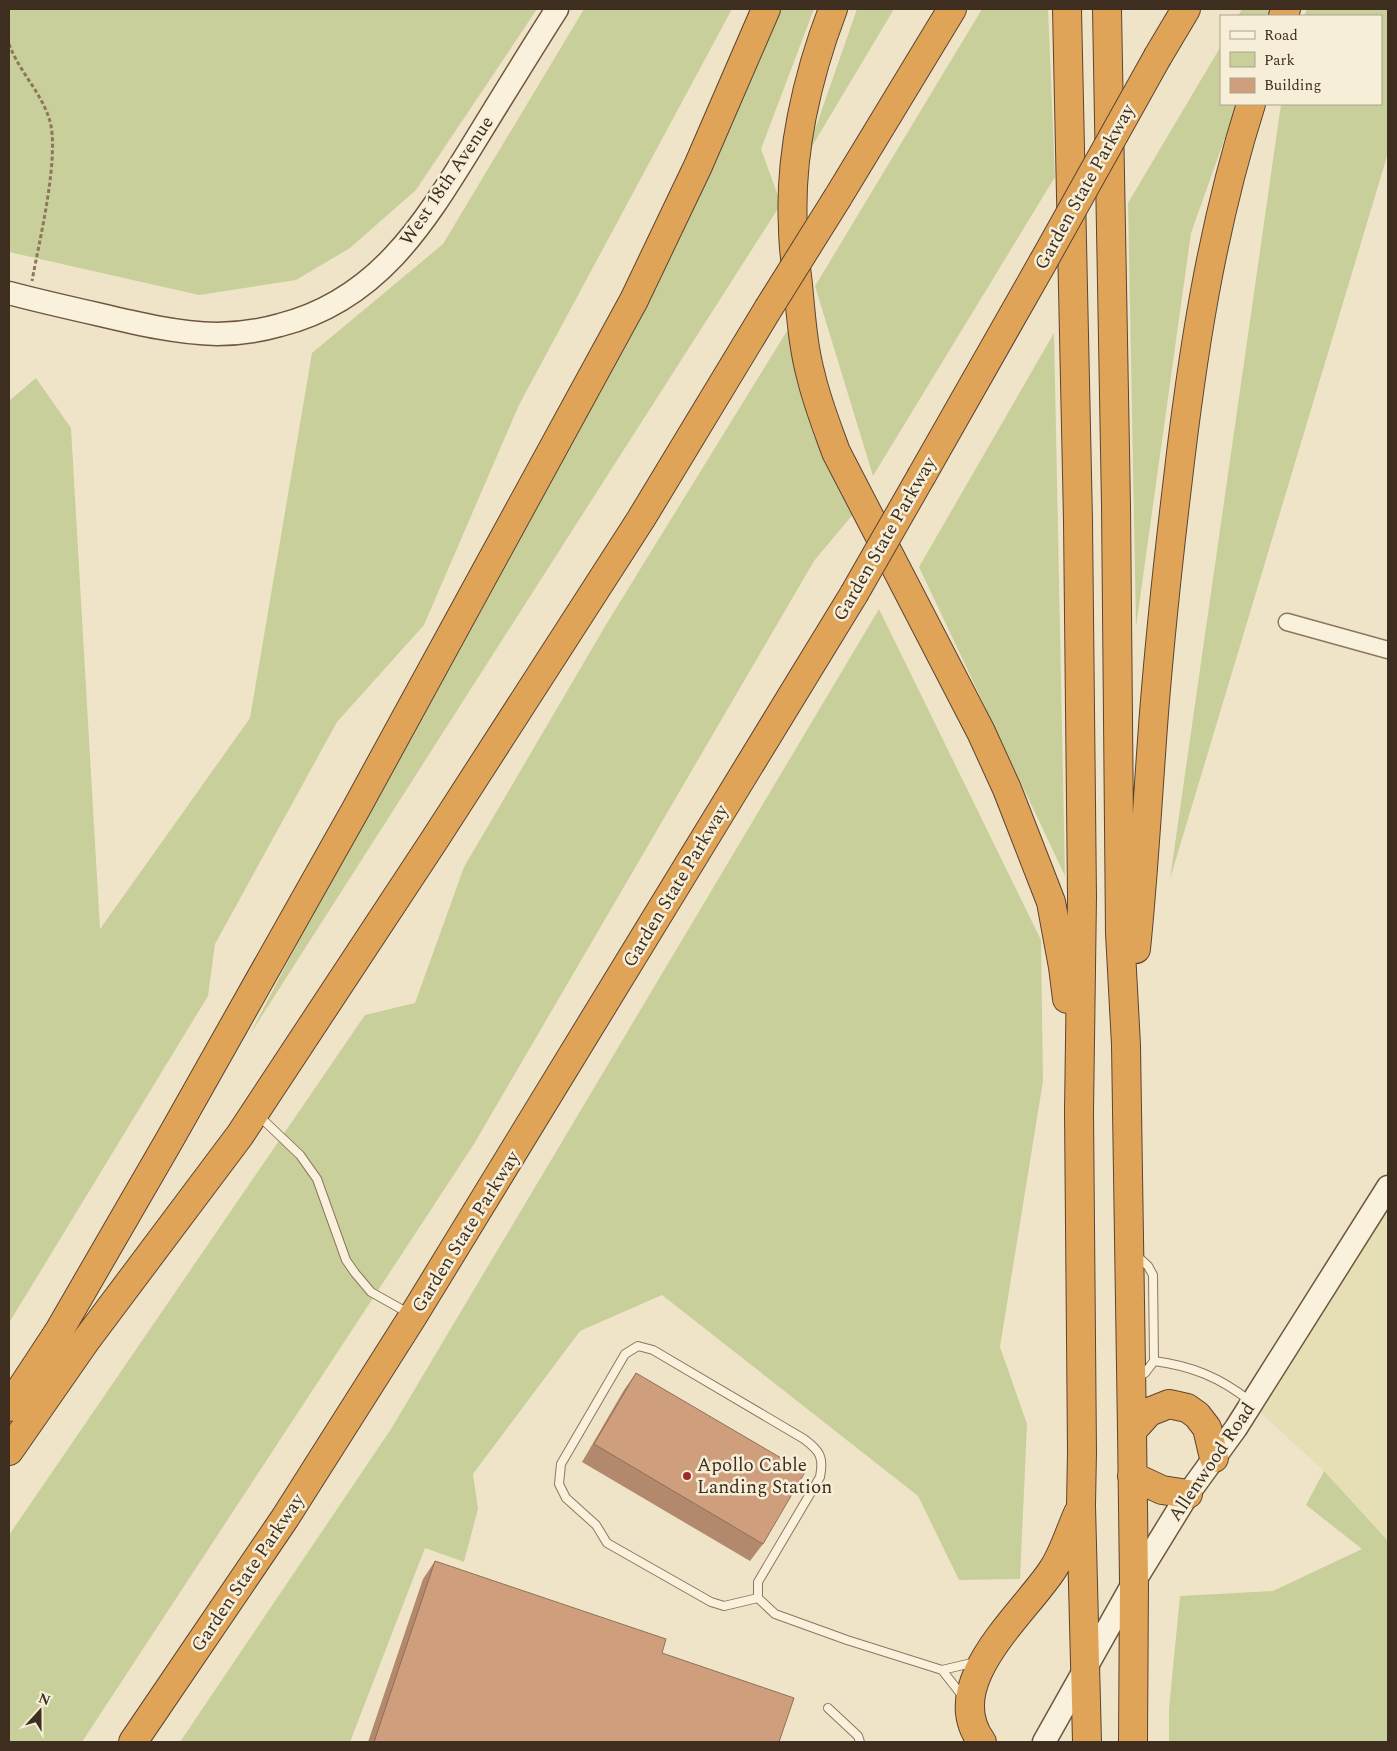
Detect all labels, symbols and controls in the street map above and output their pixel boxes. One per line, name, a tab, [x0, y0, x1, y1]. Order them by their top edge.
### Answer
legend	[1220, 15, 1382, 105]
text: Road	[1264, 24, 1298, 47]
text: Park	[1264, 49, 1295, 72]
text: Building	[1264, 74, 1321, 97]
street label: Garden State Parkway	[1027, 98, 1143, 275]
street label: West 18th Avenue	[393, 110, 501, 252]
street label: Garden State Parkway	[826, 451, 944, 627]
street label: Garden State Parkway	[616, 798, 737, 973]
street label: Garden State Parkway	[404, 1145, 528, 1318]
street label: Allenwood Road	[1161, 1396, 1263, 1528]
place label: Apollo Cable Landing Station	[697, 1451, 832, 1502]
marker: Apollo Cable Landing Station	[681, 1470, 693, 1482]
street label: Garden State Parkway	[184, 1487, 312, 1658]
north arrow	[15, 1686, 65, 1736]
text: N	[35, 1687, 54, 1711]

